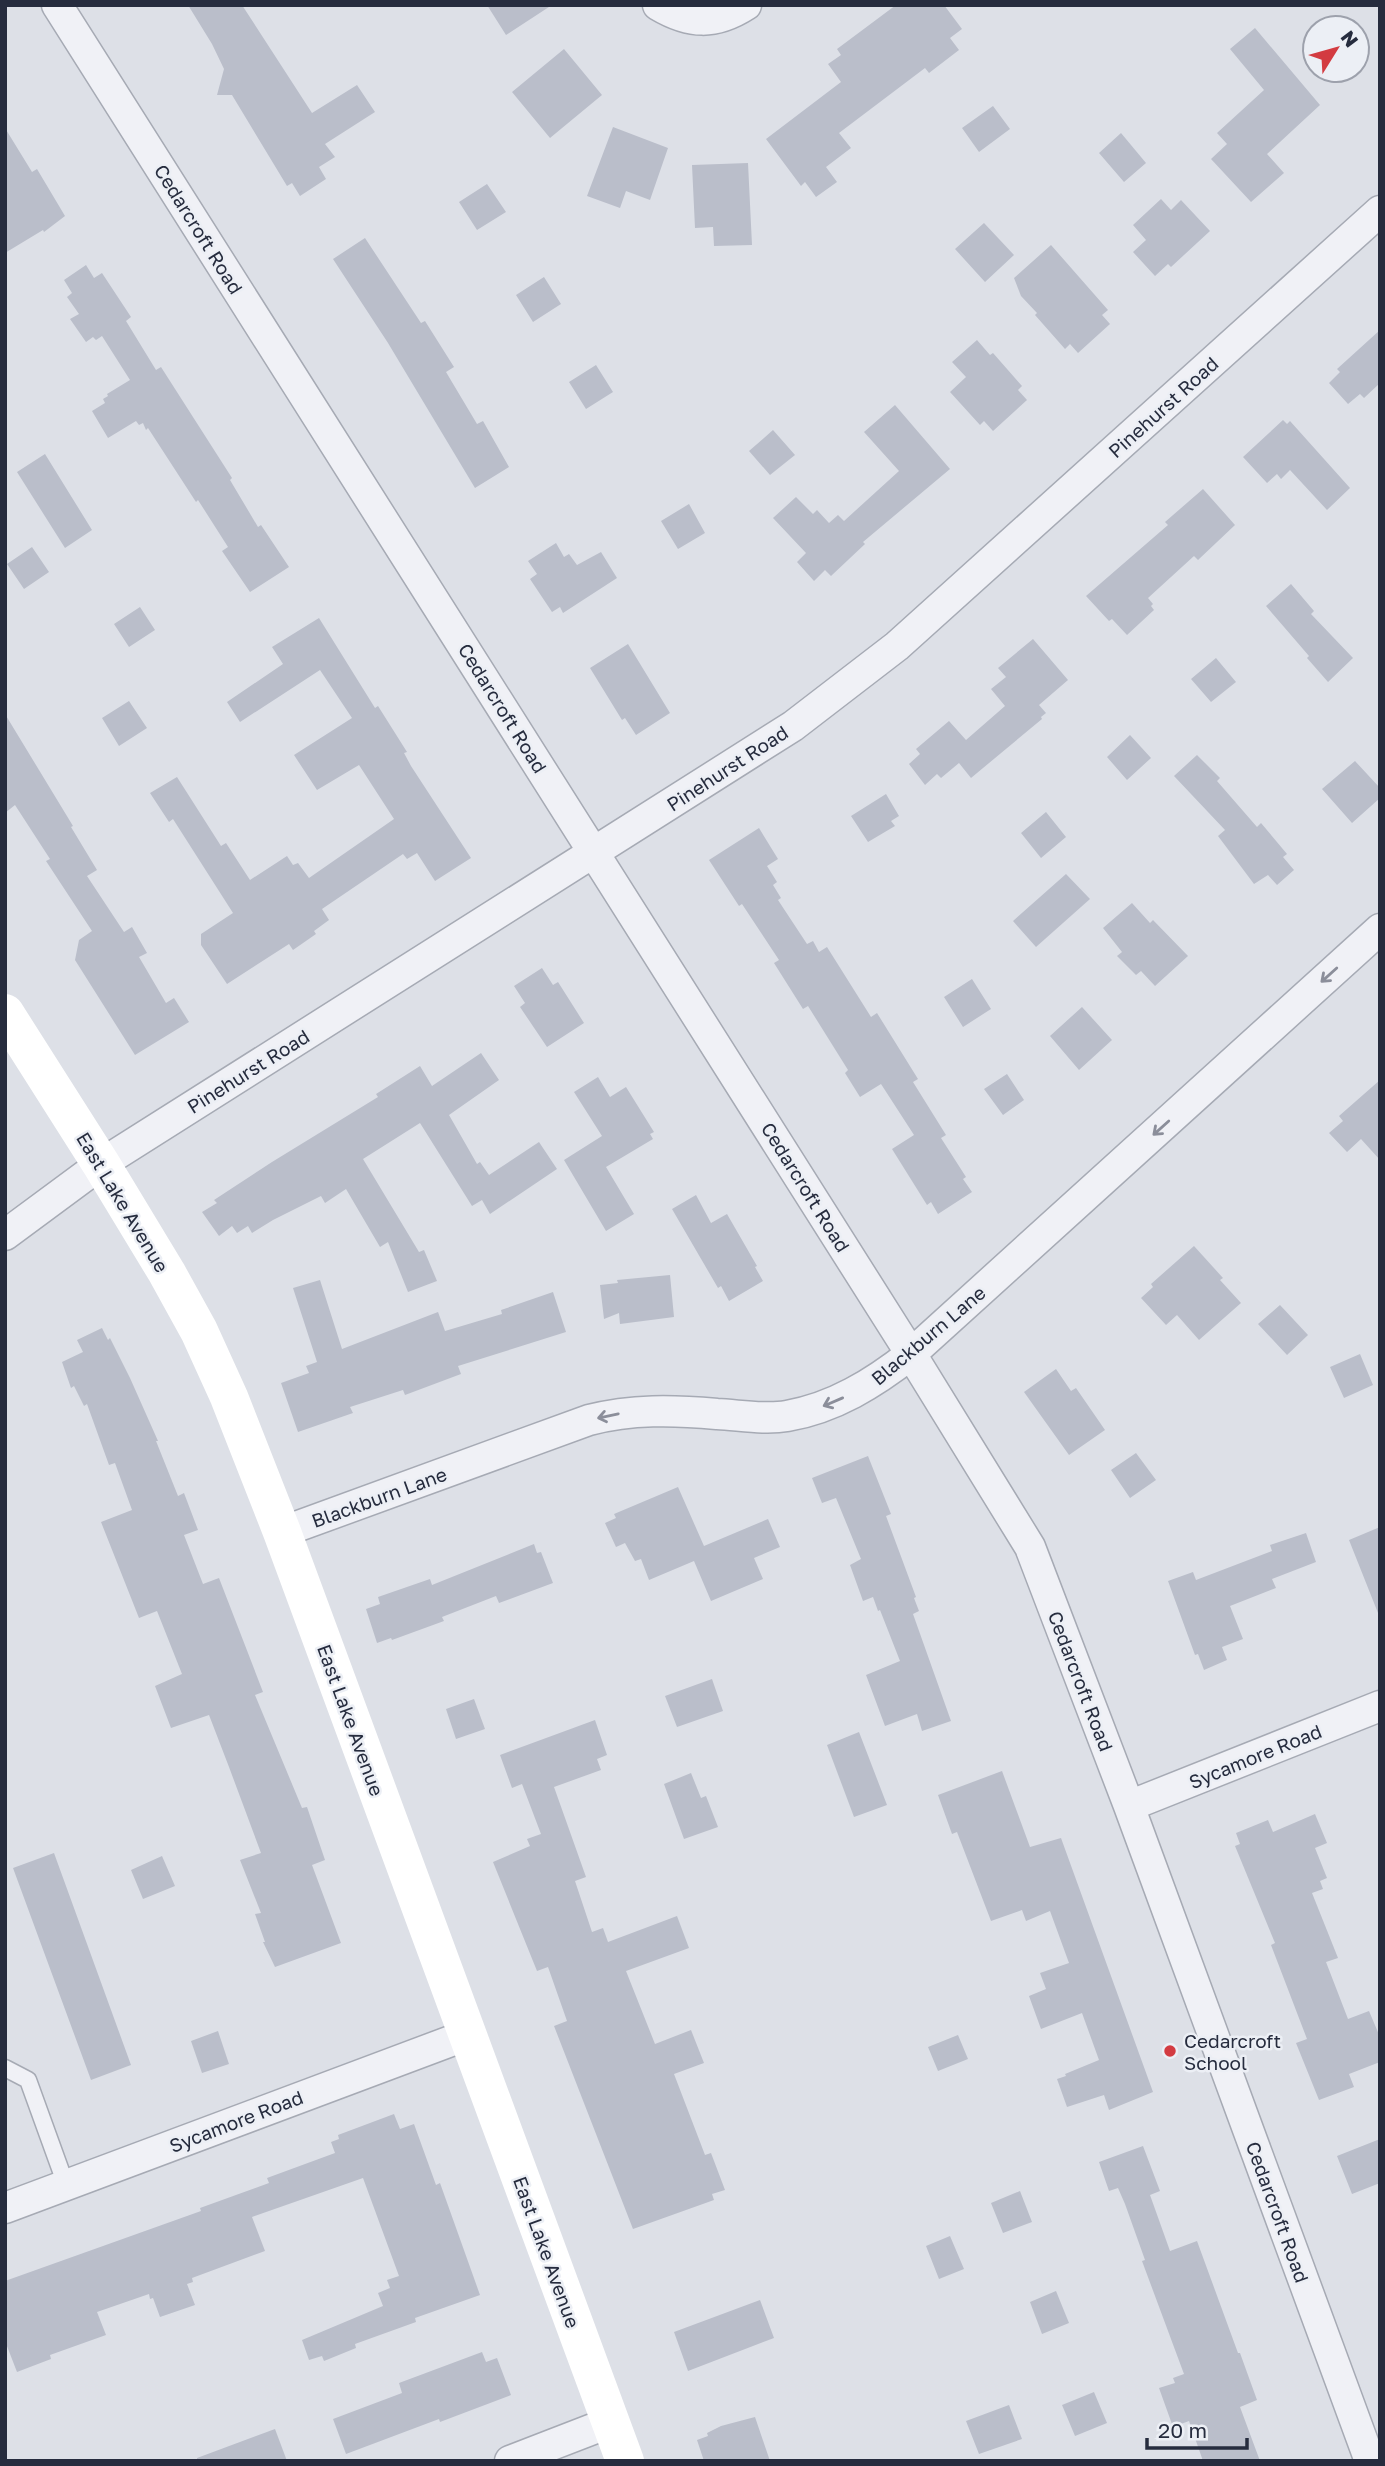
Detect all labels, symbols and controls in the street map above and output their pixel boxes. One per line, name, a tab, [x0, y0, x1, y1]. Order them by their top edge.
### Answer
north arrow	[1301, 14, 1371, 84]
text: N	[1336, 26, 1364, 51]
street label: Cedarcroft Road	[150, 160, 248, 298]
street label: Pinehurst Road	[1103, 352, 1223, 462]
street label: Cedarcroft Road	[454, 639, 552, 777]
street label: Pinehurst Road	[662, 720, 792, 816]
one-way arrow	[1320, 967, 1338, 983]
street label: Pinehurst Road	[183, 1024, 313, 1118]
street label: Cedarcroft Road	[757, 1118, 855, 1256]
one-way arrow	[1152, 1119, 1170, 1135]
street label: East Lake Avenue	[72, 1128, 174, 1276]
street label: Blackburn Lane	[866, 1281, 990, 1389]
one-way arrow	[822, 1396, 844, 1409]
one-way arrow	[597, 1409, 620, 1423]
street label: Blackburn Lane	[308, 1462, 450, 1532]
street label: Cedarcroft Road	[1044, 1608, 1118, 1754]
street label: East Lake Avenue	[313, 1641, 389, 1799]
street label: Sycamore Road	[1185, 1719, 1325, 1793]
place label: Cedarcroft School	[1184, 2029, 1281, 2074]
marker: Cedarcroft School	[1162, 2043, 1178, 2059]
street label: Sycamore Road	[166, 2085, 306, 2157]
street label: Cedarcroft Road	[1242, 2138, 1314, 2286]
street label: East Lake Avenue	[509, 2173, 585, 2331]
scale bar	[1147, 2406, 1247, 2450]
text: 20 m	[1158, 2417, 1207, 2443]

